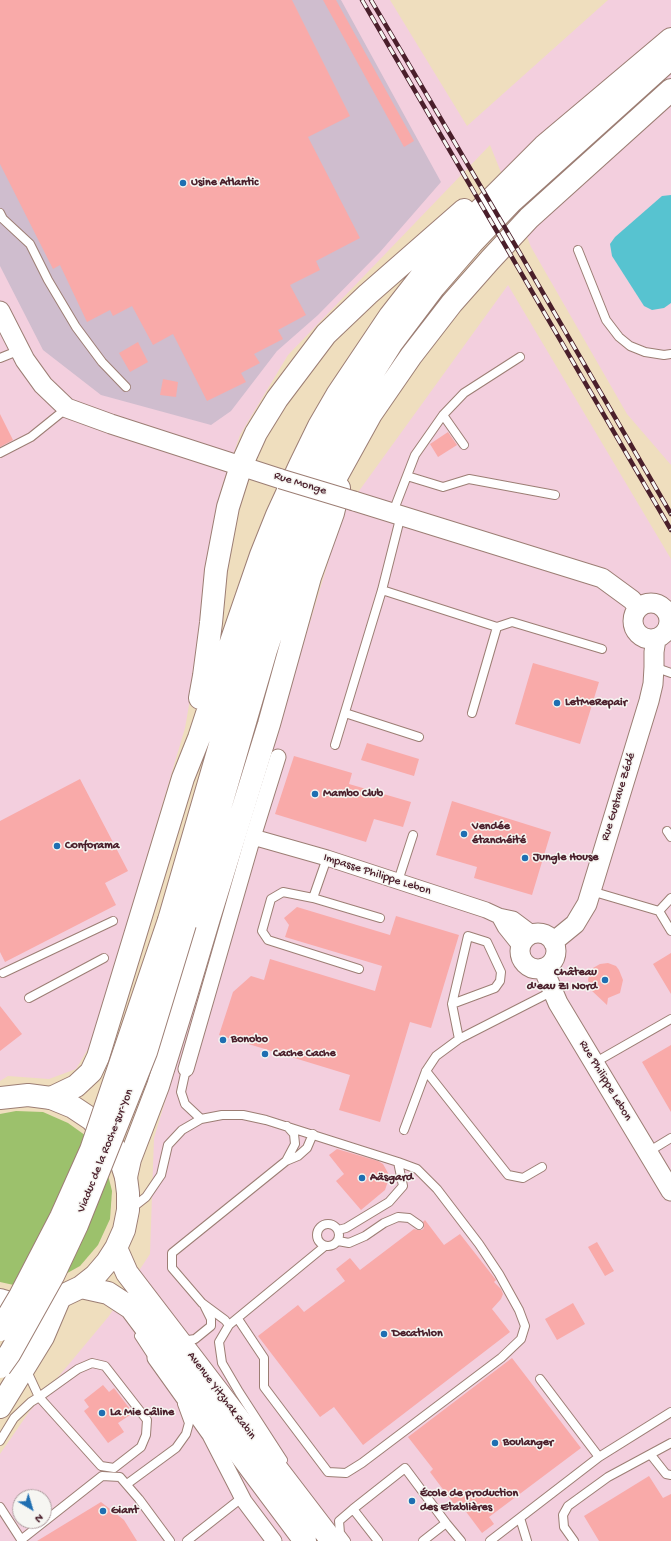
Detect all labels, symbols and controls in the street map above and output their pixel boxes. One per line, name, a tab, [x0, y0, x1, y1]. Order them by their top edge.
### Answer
place label: Usine Atlantic	[191, 176, 258, 190]
marker: Usine Atlantic	[178, 178, 188, 188]
street label: Rue Monge	[272, 469, 328, 499]
place label: LetMeRepair	[565, 696, 627, 710]
marker: LetMeRepair	[552, 698, 562, 708]
street label: Rue Gustave Zédé	[599, 751, 639, 843]
place label: Mambo Club	[323, 787, 383, 801]
marker: Mambo Club	[310, 789, 320, 799]
place label: Vendée étanchéité	[472, 820, 526, 848]
marker: Vendée étanchéité	[459, 829, 469, 839]
place label: Conforama	[65, 839, 119, 853]
marker: Conforama	[52, 841, 62, 851]
street label: Impasse Philippe Lebon	[321, 851, 433, 899]
place label: Jungle House	[533, 851, 599, 865]
marker: Jungle House	[520, 853, 530, 863]
place label: Château d'eau ZI Nord	[527, 966, 597, 994]
marker: Château d'eau ZI Nord	[600, 975, 610, 985]
place label: Bonobo	[231, 1033, 268, 1047]
marker: Bonobo	[218, 1035, 228, 1045]
street label: Rue Philippe Lebon	[575, 1038, 635, 1124]
place label: Cache Cache	[273, 1047, 336, 1061]
marker: Cache Cache	[260, 1049, 270, 1059]
street label: Viaduc de la Roche-sur-Yon	[75, 1087, 137, 1215]
place label: Aäsgard	[370, 1171, 413, 1185]
marker: Aäsgard	[357, 1173, 367, 1183]
place label: Decathlon	[392, 1327, 443, 1341]
marker: Decathlon	[379, 1329, 389, 1339]
street label: Avenue Yitzhak Rabin	[183, 1349, 259, 1443]
place label: La Mie Câline	[110, 1406, 174, 1420]
marker: La Mie Câline	[97, 1408, 107, 1418]
place label: Boulanger	[503, 1436, 553, 1450]
marker: Boulanger	[490, 1438, 500, 1448]
place label: École de production des Etablières	[420, 1487, 518, 1515]
north arrow	[12, 1489, 52, 1529]
marker: École de production des Etablières	[407, 1496, 417, 1506]
place label: Giant	[111, 1504, 138, 1518]
marker: Giant	[98, 1506, 108, 1516]
text: N	[32, 1511, 45, 1525]

